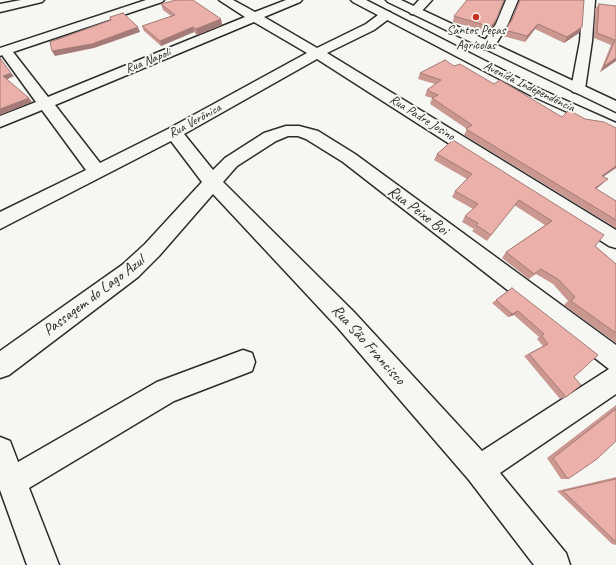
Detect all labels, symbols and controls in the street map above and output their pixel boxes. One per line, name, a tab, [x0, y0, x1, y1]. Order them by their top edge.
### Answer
marker: Santos Peças Agrícolas	[471, 12, 481, 22]
place label: Santos Peças Agrícolas	[447, 23, 505, 54]
street label: Rua Napoli	[123, 45, 173, 77]
street label: Avenida Independência	[481, 58, 577, 116]
street label: Rua Padre Josino	[387, 92, 457, 144]
street label: Rua Verônica	[166, 100, 224, 142]
street label: Rua Peixe Boi	[384, 182, 452, 240]
street label: Passagem do Lago Azul	[40, 252, 148, 340]
street label: Rua São Francisco	[327, 301, 409, 389]

